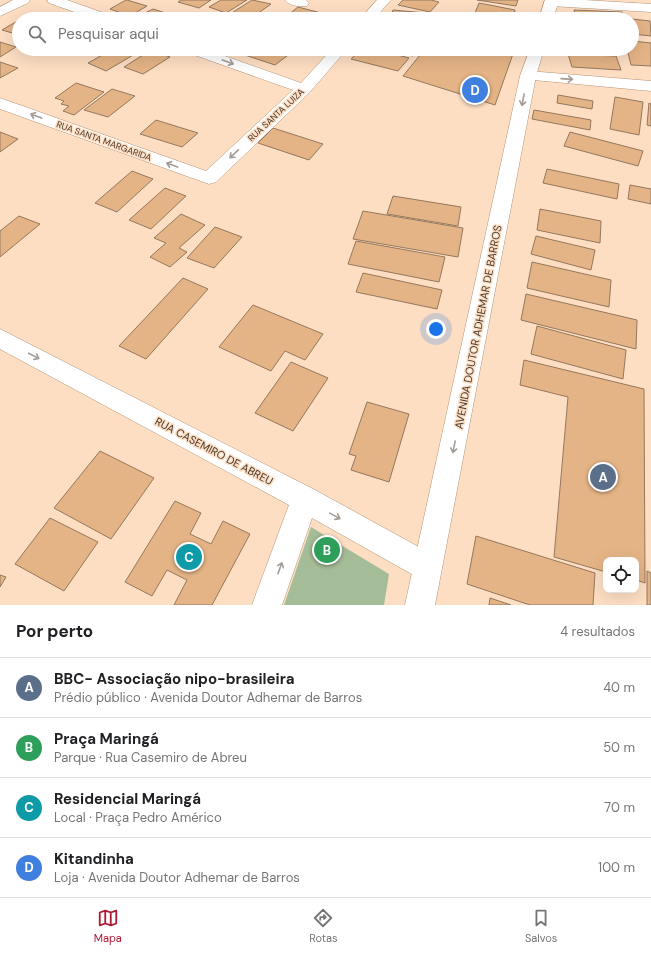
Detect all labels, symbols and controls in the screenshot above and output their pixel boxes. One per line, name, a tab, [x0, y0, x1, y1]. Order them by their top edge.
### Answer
search box	[12, 12, 639, 56]
icon: search	[26, 23, 48, 45]
text: Pesquisar aqui	[58, 24, 159, 44]
one-way arrow	[221, 59, 234, 66]
pin: D	[462, 75, 488, 105]
one-way arrow	[560, 76, 573, 83]
street label: RUA SANTA LUIZA	[245, 86, 307, 144]
one-way arrow	[519, 93, 527, 106]
one-way arrow	[31, 112, 43, 120]
street label: RUA SANTA MARGARIDA	[55, 118, 153, 164]
one-way arrow	[230, 149, 240, 158]
one-way arrow	[166, 160, 178, 168]
street label: AVENIDA DOUTOR ADHEMAR DE BARROS	[451, 224, 505, 430]
your location	[426, 319, 446, 339]
one-way arrow	[28, 353, 40, 360]
street label: RUA CASEMIRO DE ABREU	[153, 414, 275, 488]
one-way arrow	[449, 440, 457, 453]
pin: A	[590, 462, 616, 492]
one-way arrow	[329, 512, 341, 520]
pin: B	[314, 535, 340, 565]
pin: C	[176, 542, 202, 572]
map controls	[603, 557, 639, 593]
button: locate	[603, 557, 639, 593]
one-way arrow	[277, 563, 285, 575]
text: Por perto	[16, 620, 93, 642]
text: 4 resultados	[560, 623, 635, 640]
text: BBC- Associação nipo-brasileira	[54, 669, 295, 689]
text: A	[24, 679, 34, 696]
text: 40 m	[603, 679, 635, 696]
text: Prédio público · Avenida Doutor Adhemar de Barros	[54, 689, 362, 706]
text: Praça Maringá	[54, 729, 159, 749]
text: B	[25, 739, 33, 756]
text: 50 m	[603, 739, 635, 756]
text: Parque · Rua Casemiro de Abreu	[54, 749, 247, 766]
text: Residencial Maringá	[54, 789, 201, 809]
text: C	[24, 799, 34, 816]
text: 70 m	[604, 799, 635, 816]
text: Local · Praça Pedro Américo	[54, 809, 222, 826]
text: Kitandinha	[54, 849, 134, 869]
text: D	[24, 859, 34, 876]
text: 100 m	[598, 859, 635, 876]
text: Loja · Avenida Doutor Adhemar de Barros	[54, 869, 300, 886]
tab: Mapa	[94, 907, 122, 945]
tab: Rotas	[309, 907, 338, 945]
tab: Salvos	[525, 907, 557, 945]

